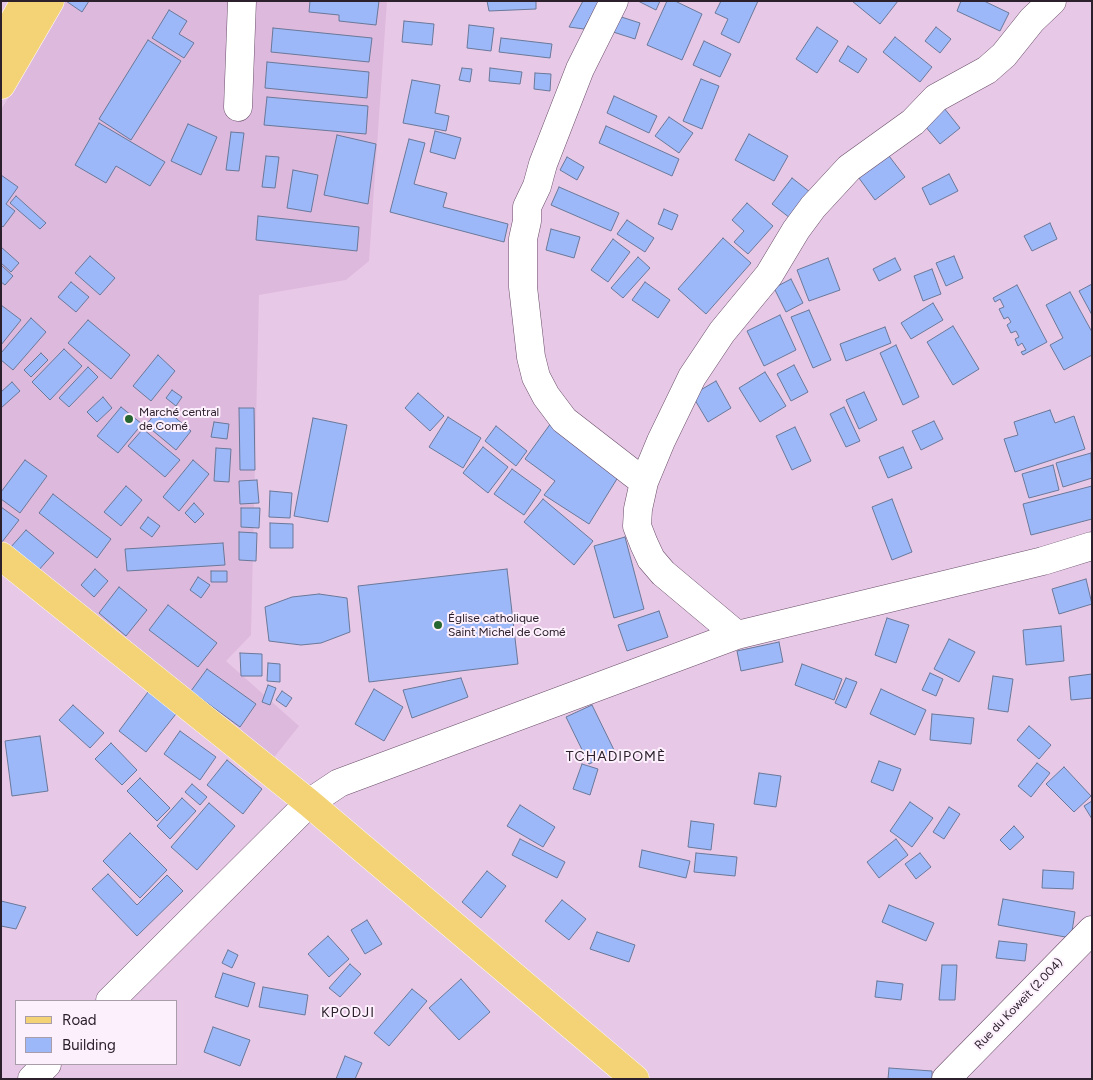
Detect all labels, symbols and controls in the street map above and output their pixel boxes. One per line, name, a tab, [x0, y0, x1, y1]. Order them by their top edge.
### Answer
place label: Marché central de Comé	[139, 405, 219, 433]
marker: Marché central de Comé	[123, 413, 135, 425]
place label: Église catholique Saint Michel de Comé	[448, 611, 566, 639]
marker: Église catholique Saint Michel de Comé	[432, 619, 444, 631]
district label: TCHADIPOMÈ	[565, 749, 667, 765]
street label: Rue du Koweït (2.004)	[972, 955, 1066, 1053]
legend	[15, 1000, 178, 1065]
district label: KPODJI	[320, 1005, 376, 1021]
text: Road	[62, 1011, 97, 1029]
text: Building	[62, 1036, 116, 1054]

